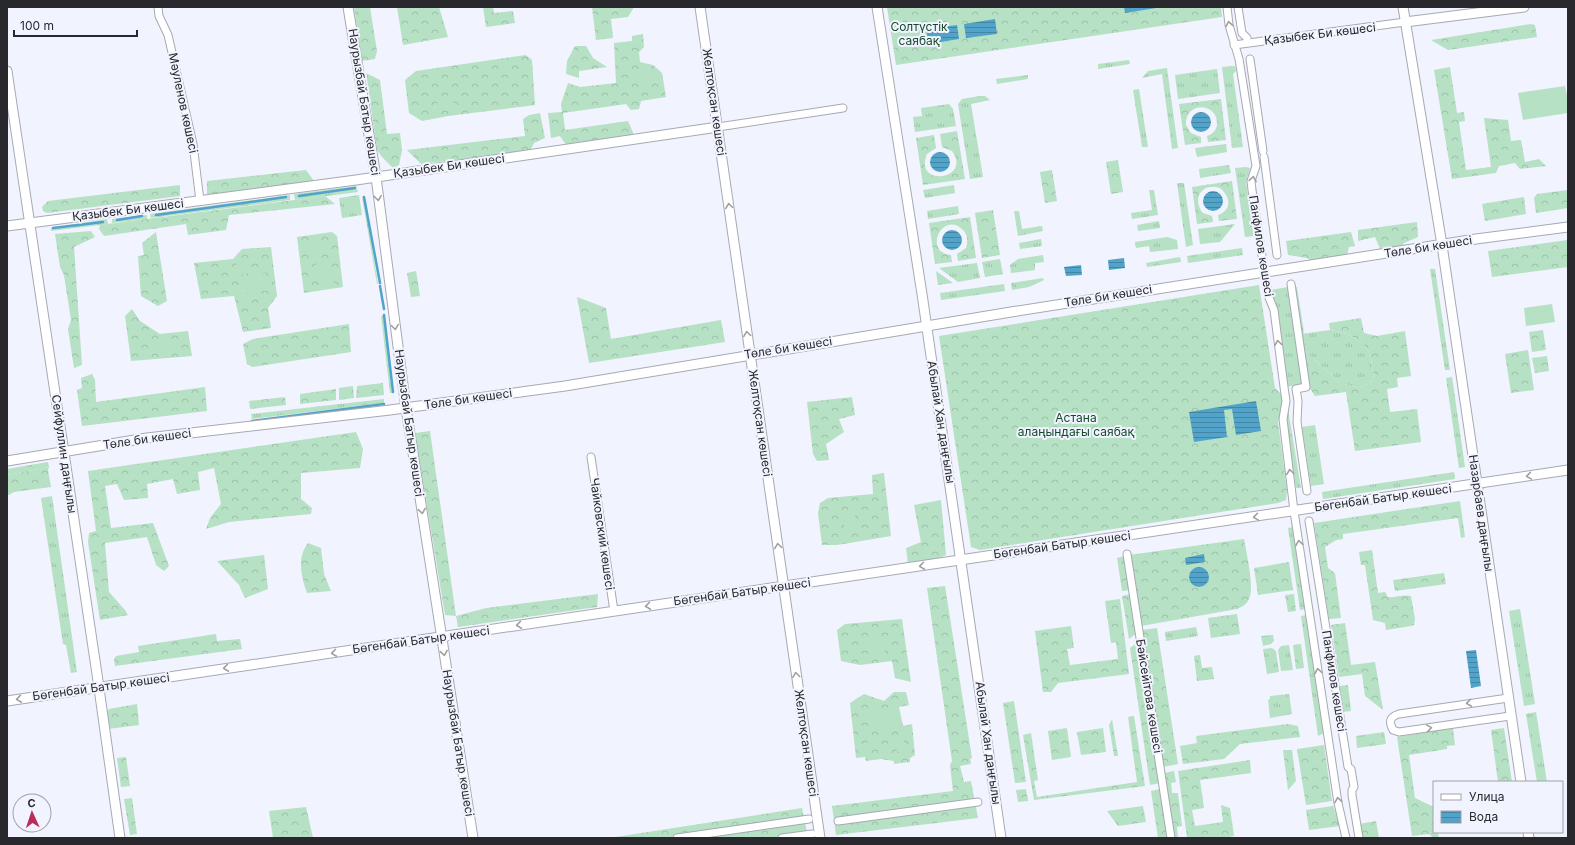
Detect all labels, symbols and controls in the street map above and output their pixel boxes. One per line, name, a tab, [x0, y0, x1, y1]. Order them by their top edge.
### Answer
scale bar	[14, 12, 137, 38]
text: 100 m	[20, 18, 54, 33]
park label: Солтүстік саябақ	[890, 19, 948, 48]
street label: Қазыбек Би көшесі	[1263, 19, 1377, 48]
one-way arrow	[1226, 21, 1234, 27]
street label: Наурызбай Батыр көшесі	[345, 27, 384, 177]
street label: Желтоқсан көшесі	[700, 47, 729, 157]
street label: Мәуленов көшесі	[166, 51, 201, 155]
street label: Қазыбек Би көшесі	[392, 150, 506, 181]
one-way arrow	[1248, 176, 1257, 182]
street label: Панфилов көшесі	[1246, 194, 1277, 298]
street label: Қазыбек Би көшесі	[71, 195, 185, 224]
one-way arrow	[374, 195, 383, 201]
one-way arrow	[725, 202, 734, 209]
street label: Төле би көшесі	[1383, 232, 1473, 261]
street label: Төле би көшесі	[1063, 281, 1153, 310]
one-way arrow	[390, 324, 399, 330]
one-way arrow	[743, 331, 752, 337]
street label: Төле би көшесі	[743, 333, 833, 362]
one-way arrow	[1274, 340, 1283, 346]
street label: Наурызбай Батыр көшесі	[392, 348, 427, 498]
street label: Абылай Хан даңғылы	[924, 359, 959, 484]
street label: Желтоқсан көшесі	[746, 368, 775, 478]
street label: Төле би көшесі	[423, 385, 513, 412]
street label: Сейфуллин даңғылы	[49, 394, 80, 514]
park label: Астана алаңындағы саябақ	[1018, 410, 1134, 439]
street label: Төле би көшесі	[102, 425, 192, 452]
street label: Назарбаев даңғылы	[1466, 453, 1497, 572]
one-way arrow	[1285, 469, 1294, 475]
one-way arrow	[1526, 471, 1533, 480]
street label: Чайковский көшесі	[587, 477, 618, 591]
street label: Бөгенбай Батыр көшесі	[1313, 480, 1453, 515]
one-way arrow	[417, 508, 426, 514]
one-way arrow	[1253, 512, 1259, 521]
street label: Бөгенбай Батыр көшесі	[992, 527, 1132, 562]
one-way arrow	[1295, 540, 1304, 546]
one-way arrow	[774, 543, 783, 549]
one-way arrow	[919, 561, 926, 570]
street label: Бөгенбай Батыр көшесі	[672, 574, 812, 609]
one-way arrow	[645, 601, 651, 610]
one-way arrow	[516, 620, 523, 629]
street label: Бөгенбай Батыр көшесі	[351, 622, 491, 657]
street label: Панфилов көшесі	[1319, 629, 1350, 733]
street label: Бәйсейітова көшесі	[1133, 638, 1166, 754]
one-way arrow	[331, 648, 337, 657]
one-way arrow	[439, 650, 448, 656]
one-way arrow	[223, 663, 229, 672]
street label: Наурызбай Батыр көшесі	[439, 668, 478, 818]
one-way arrow	[1314, 668, 1323, 674]
street label: Бөгенбай Батыр көшесі	[31, 669, 171, 704]
one-way arrow	[792, 672, 801, 678]
street label: Абылай Хан даңғылы	[972, 680, 1005, 806]
street label: Желтоқсан көшесі	[792, 688, 821, 798]
one-way arrow	[16, 694, 22, 703]
one-way arrow	[1466, 698, 1472, 707]
one-way arrow	[1426, 724, 1432, 733]
legend	[1433, 781, 1563, 833]
text: Улица	[1469, 789, 1504, 804]
north arrow	[12, 793, 52, 833]
text: С	[27, 796, 36, 810]
one-way arrow	[1334, 797, 1343, 803]
text: Вода	[1469, 809, 1498, 824]

